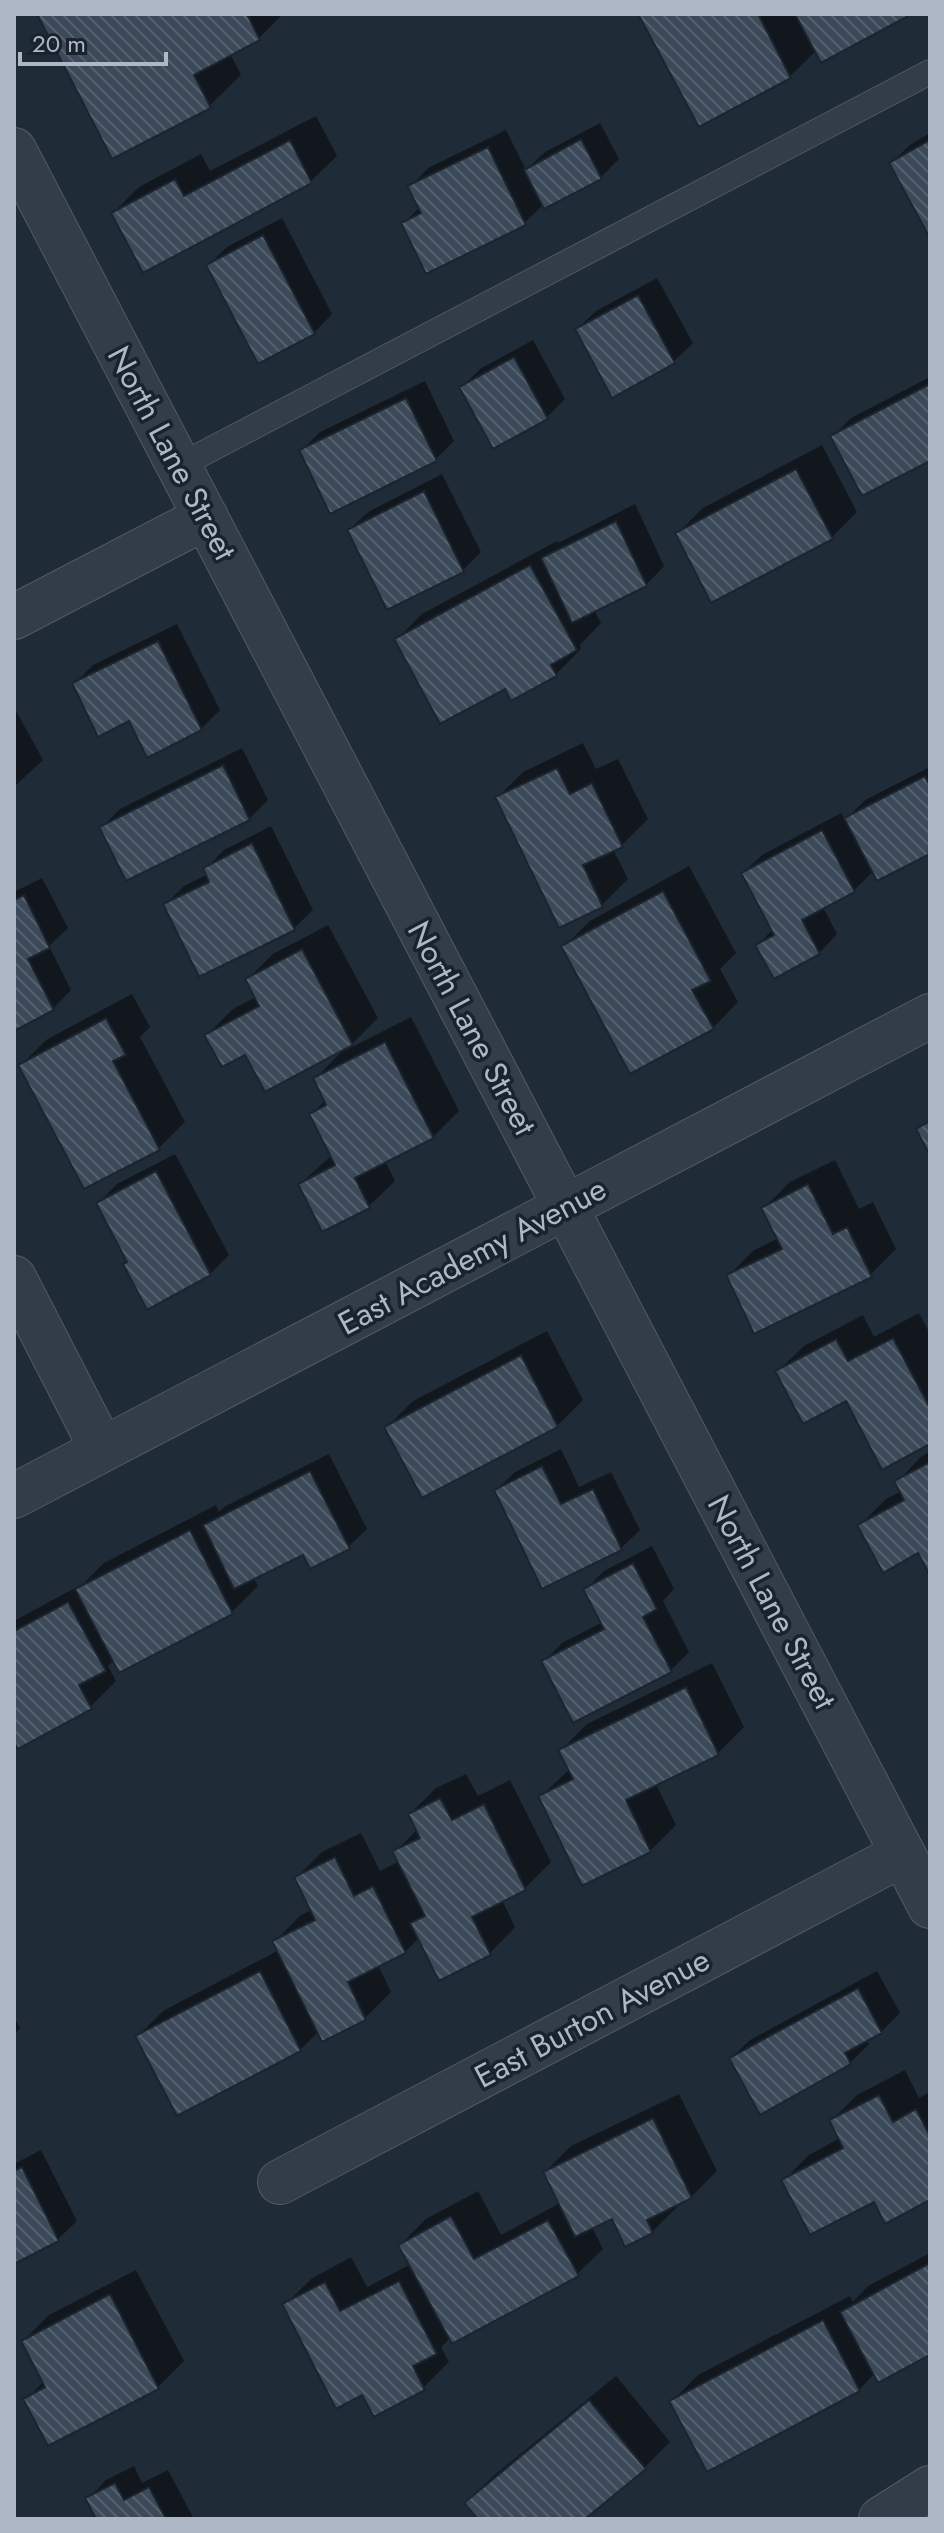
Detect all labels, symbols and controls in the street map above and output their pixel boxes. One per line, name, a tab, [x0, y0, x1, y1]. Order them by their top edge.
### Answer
scale bar	[20, 16, 166, 66]
text: 20 m	[32, 26, 86, 61]
street label: North Lane Street	[96, 338, 248, 568]
street label: North Lane Street	[396, 913, 548, 1143]
street label: East Academy Avenue	[330, 1166, 614, 1346]
street label: North Lane Street	[696, 1487, 848, 1717]
street label: East Burton Avenue	[466, 1937, 718, 2099]

